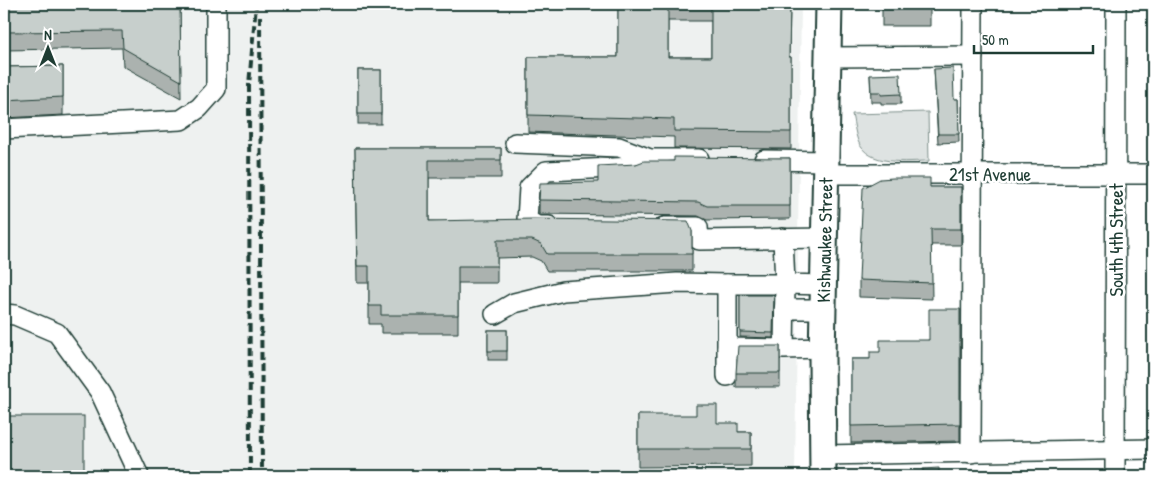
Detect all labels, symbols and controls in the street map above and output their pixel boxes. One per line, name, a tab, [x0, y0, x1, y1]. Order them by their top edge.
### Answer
north arrow	[22, 22, 72, 72]
scale bar	[974, 22, 1093, 54]
text: N	[44, 25, 52, 44]
text: 50 m	[982, 29, 1009, 50]
street label: 21st Avenue	[949, 161, 1032, 187]
street label: Kishwaukee Street	[810, 177, 839, 303]
street label: South 4th Street	[1103, 183, 1129, 297]

